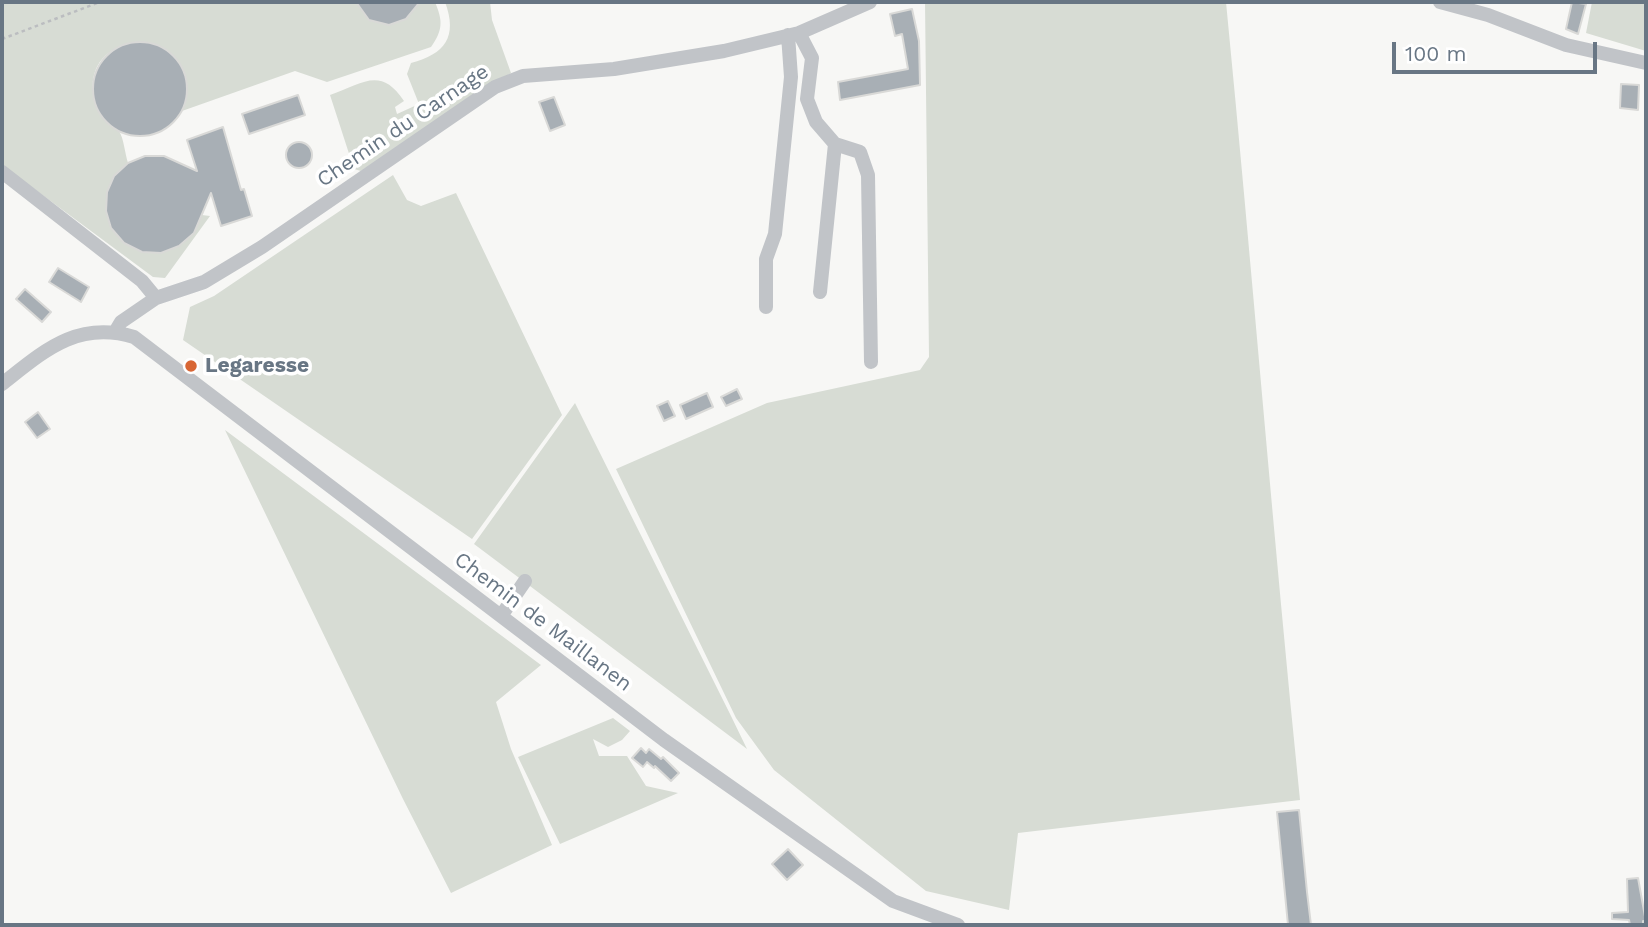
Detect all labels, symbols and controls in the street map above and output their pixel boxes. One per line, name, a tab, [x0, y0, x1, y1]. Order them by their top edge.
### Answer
scale bar	[1396, 28, 1601, 72]
text: 100 m	[1405, 41, 1467, 66]
street label: Chemin du Carnage	[312, 59, 494, 193]
place label: Legaresse	[205, 353, 309, 379]
marker: Legaresse	[183, 358, 199, 374]
street label: Chemin de Maillanen	[449, 547, 637, 697]

